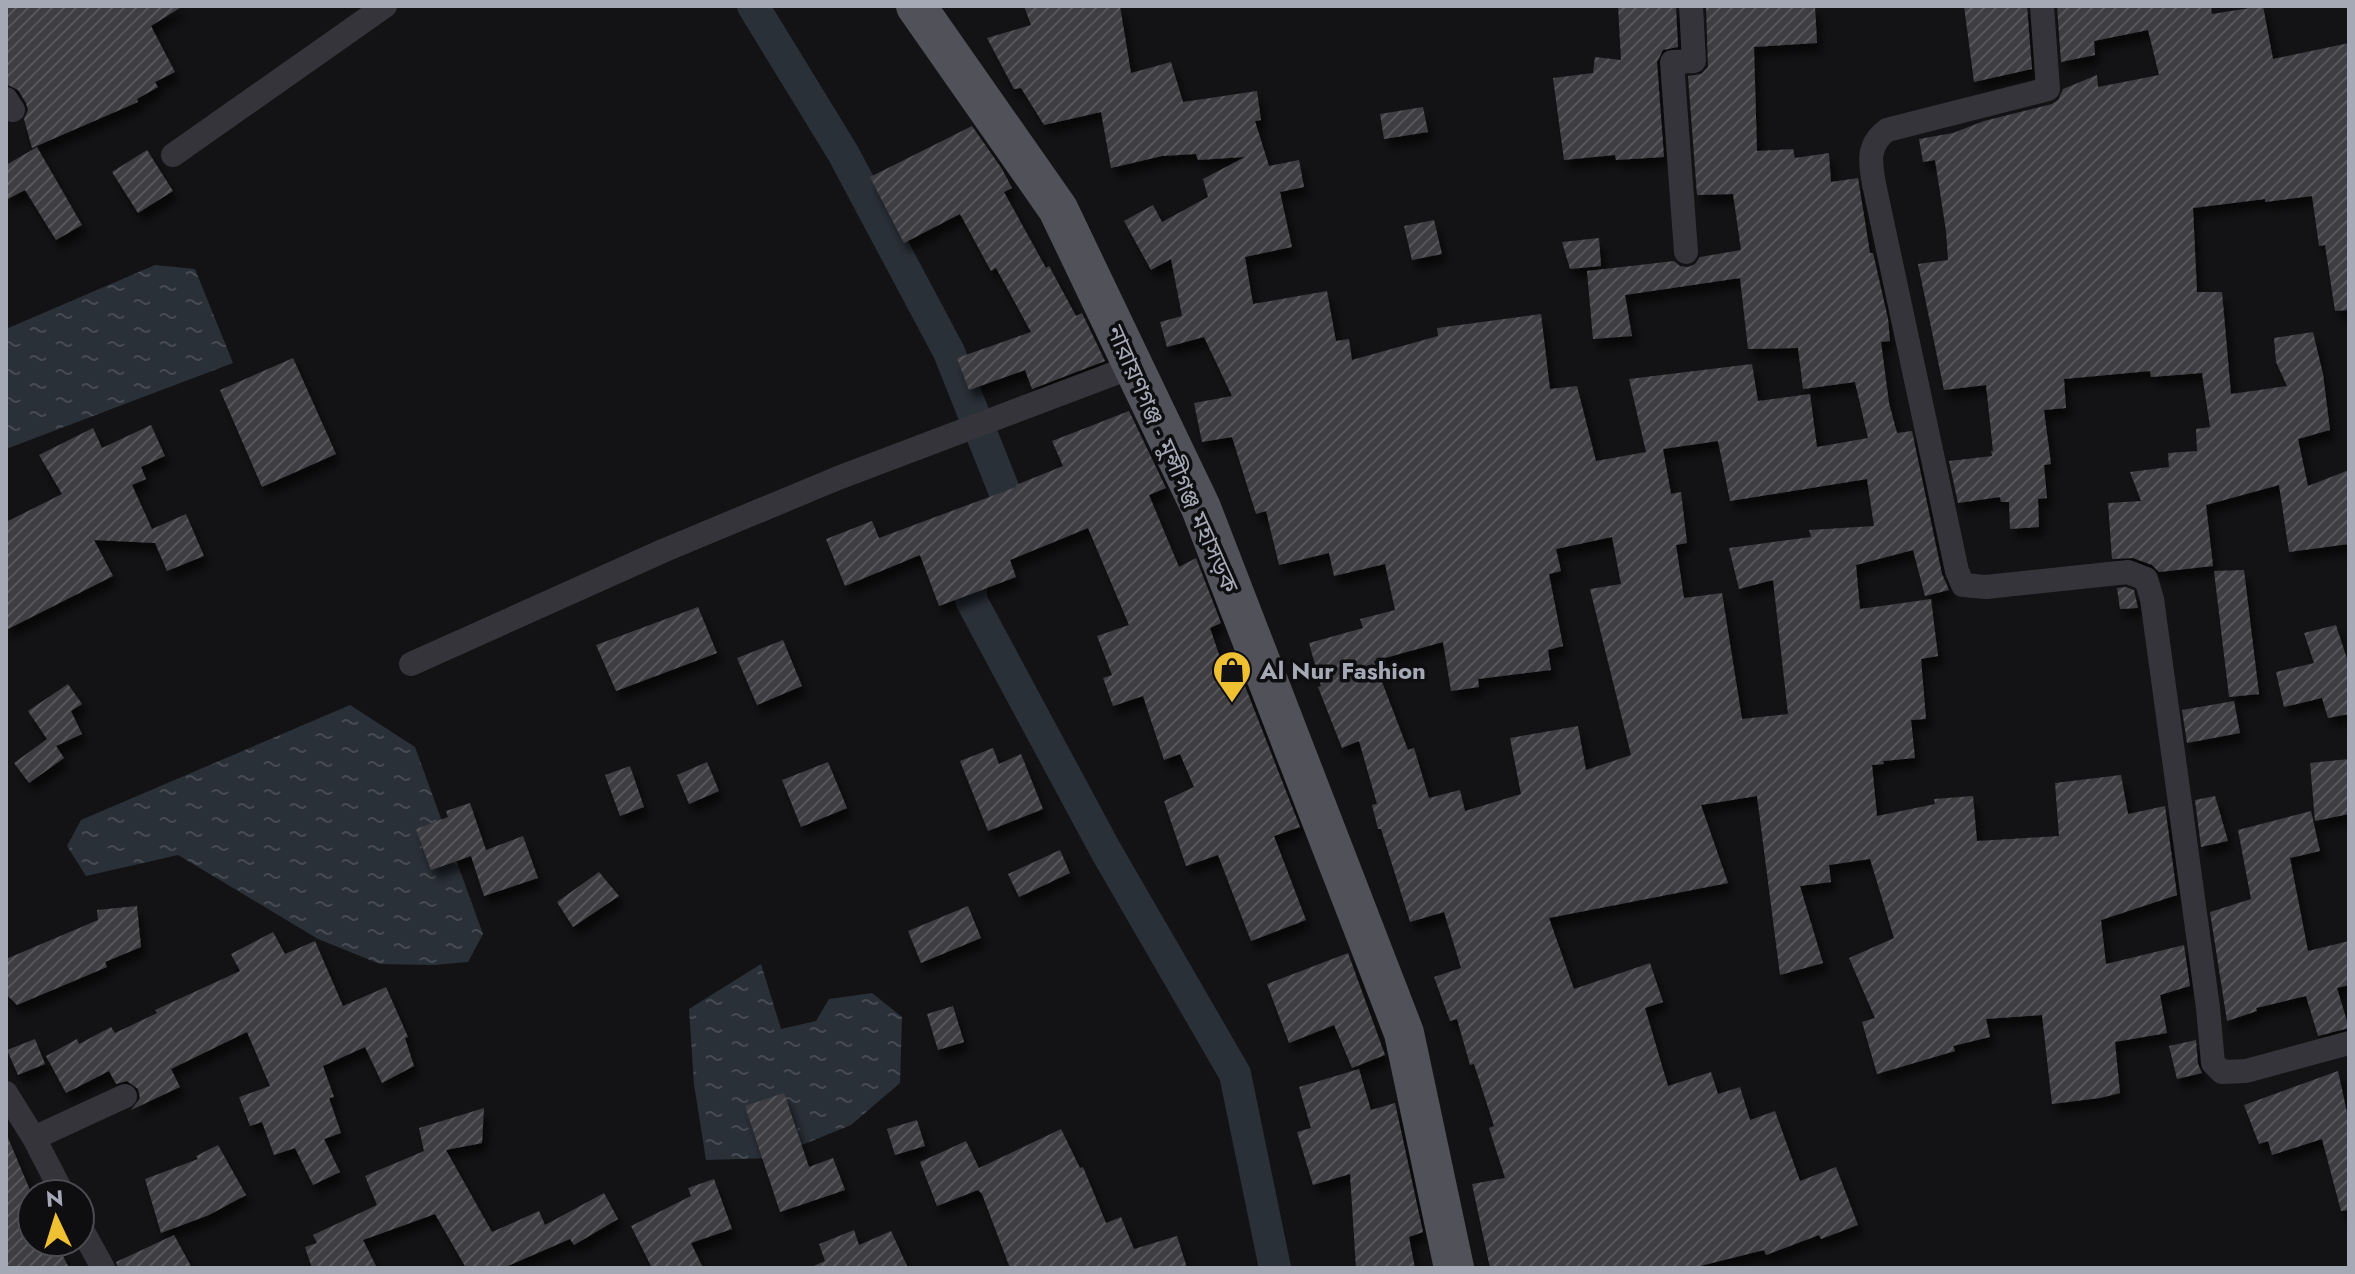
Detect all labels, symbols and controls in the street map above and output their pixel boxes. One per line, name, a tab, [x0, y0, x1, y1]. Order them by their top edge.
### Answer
street label: নারায়ণগঞ্জ - মুন্সীগঞ্জ মহাসড়ক	[1098, 319, 1248, 599]
shop icon: Al Nur Fashion	[1211, 649, 1253, 704]
place label: Al Nur Fashion	[1259, 653, 1426, 688]
north arrow	[16, 1178, 96, 1258]
text: N	[45, 1181, 64, 1215]

